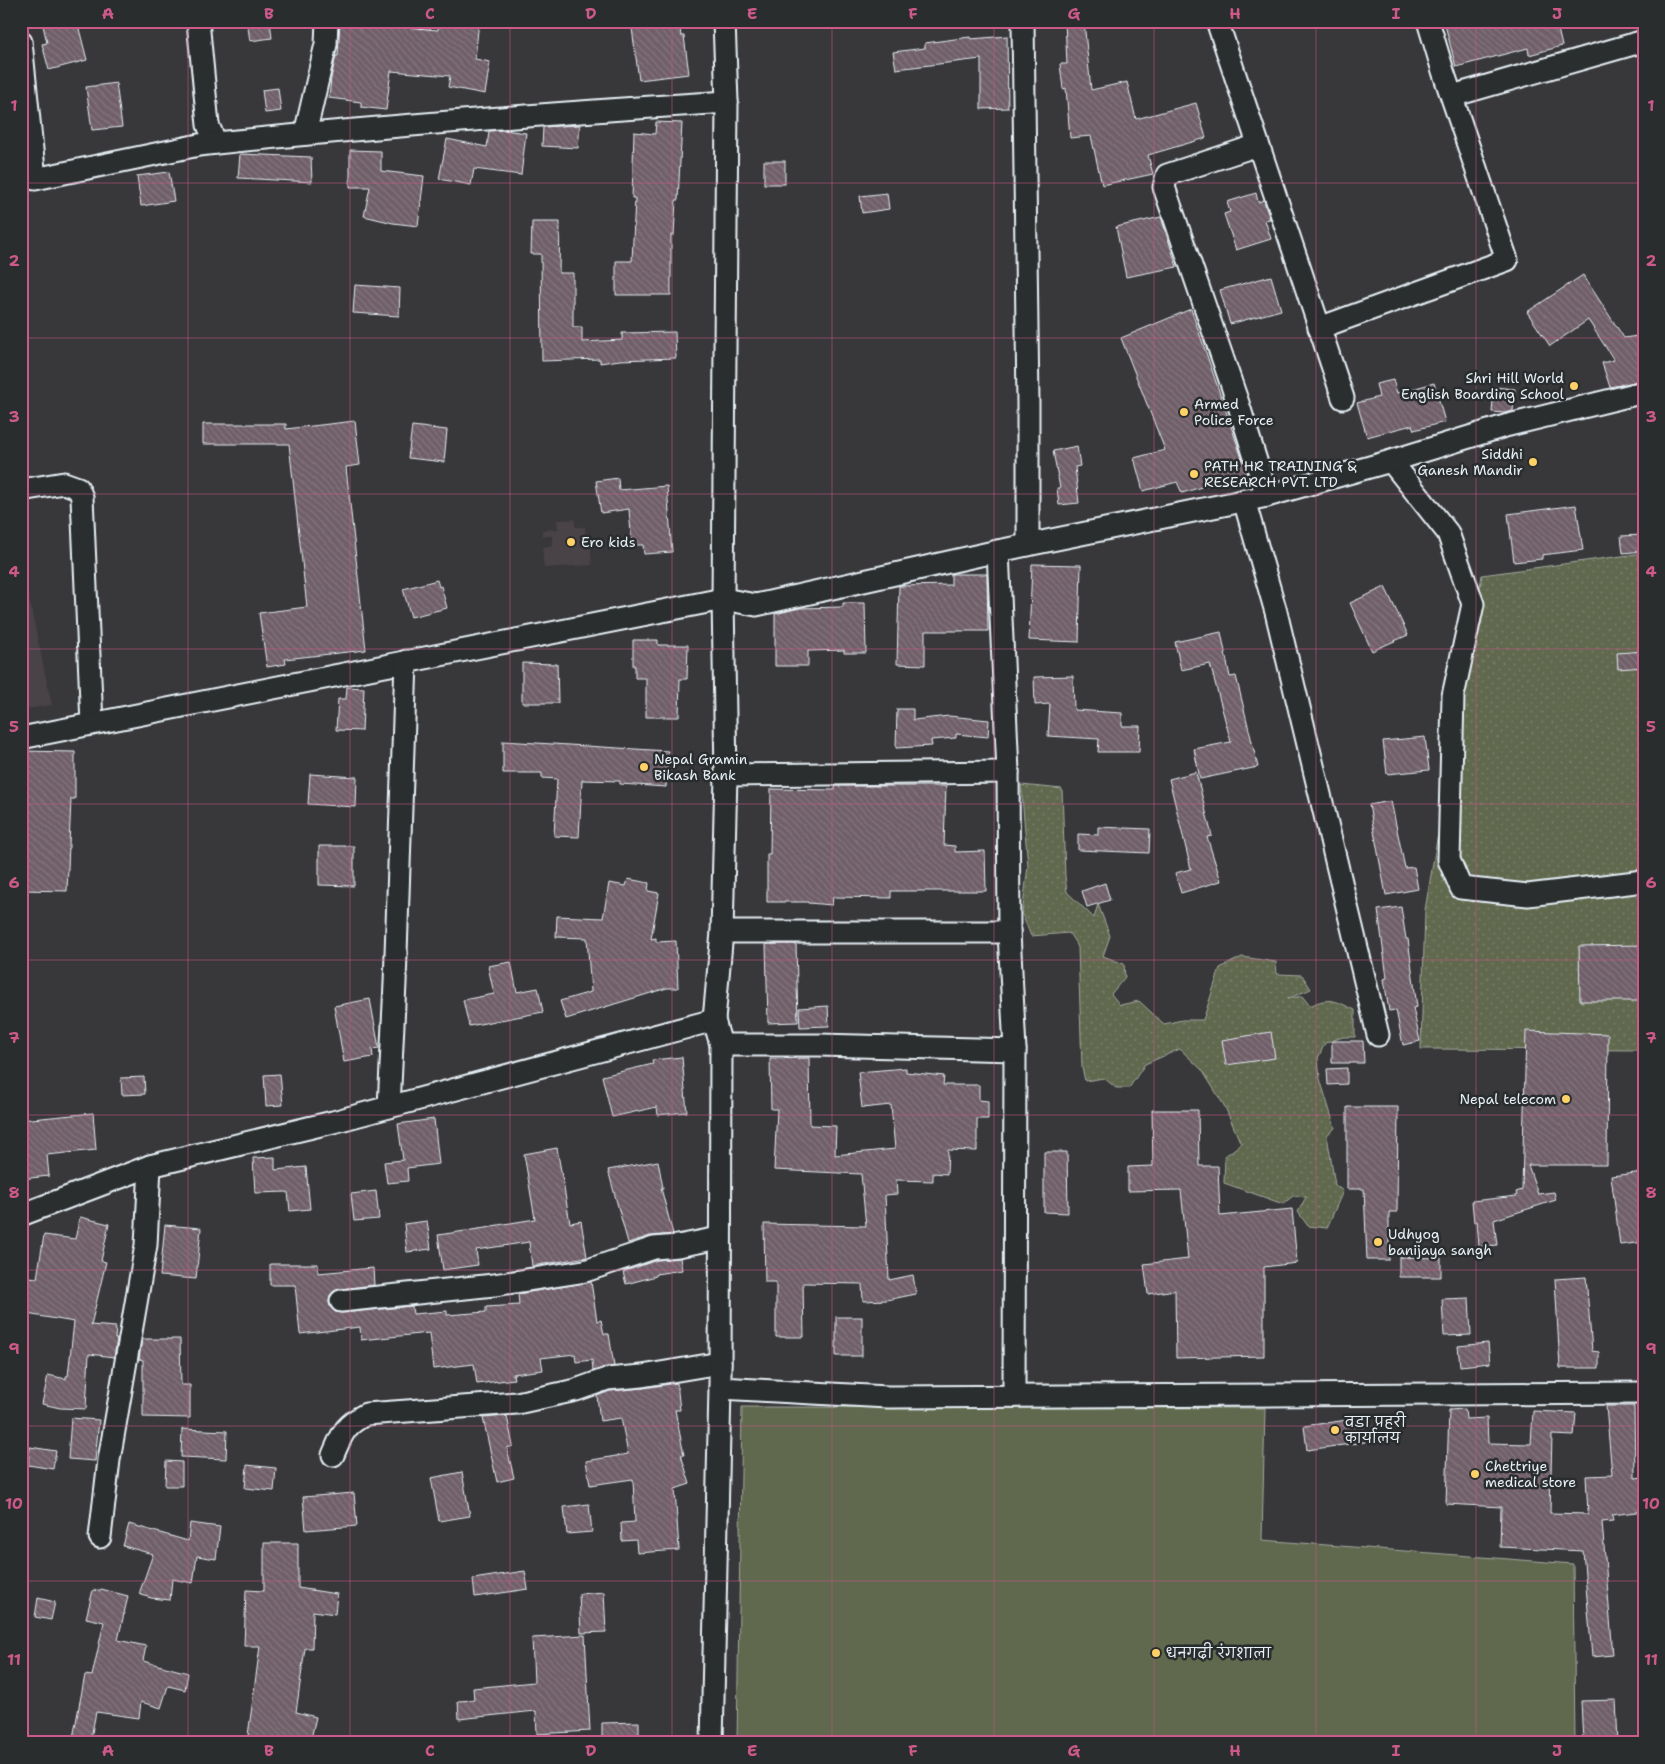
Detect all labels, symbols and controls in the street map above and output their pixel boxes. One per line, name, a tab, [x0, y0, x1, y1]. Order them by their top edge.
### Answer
text: A	[102, 3, 114, 24]
text: B	[264, 3, 274, 24]
text: C	[425, 3, 435, 24]
text: D	[585, 3, 597, 24]
text: E	[747, 3, 757, 24]
text: F	[908, 3, 918, 24]
text: G	[1068, 3, 1081, 24]
text: H	[1229, 3, 1241, 24]
text: I	[1392, 3, 1401, 24]
text: J	[1552, 3, 1562, 24]
text: 1	[10, 95, 18, 116]
text: 1	[1647, 95, 1655, 116]
text: 2	[8, 250, 20, 271]
text: 2	[1645, 250, 1657, 271]
place label: Shri Hill World English Boarding School	[1401, 369, 1565, 403]
marker: Shri Hill World English Boarding School	[1568, 380, 1580, 392]
place label: Armed Police Force	[1194, 395, 1274, 429]
text: 3	[8, 406, 20, 427]
marker: Armed Police Force	[1178, 406, 1190, 418]
text: 3	[1645, 406, 1657, 427]
place label: Siddhi Ganesh Mandir	[1417, 445, 1523, 479]
marker: Siddhi Ganesh Mandir	[1527, 456, 1539, 468]
place label: PATH HR TRAINING & RESEARCH PVT. LTD	[1204, 457, 1357, 491]
marker: PATH HR TRAINING & RESEARCH PVT. LTD	[1188, 468, 1200, 480]
place label: Ero kids	[581, 533, 636, 551]
marker: Ero kids	[565, 536, 577, 548]
text: 4	[8, 561, 20, 582]
text: 4	[1645, 561, 1657, 582]
text: 5	[9, 716, 19, 737]
text: 5	[1646, 716, 1656, 737]
place label: Nepal Gramin Bikash Bank	[654, 750, 748, 784]
marker: Nepal Gramin Bikash Bank	[638, 761, 650, 773]
text: 6	[8, 872, 20, 893]
text: 6	[1645, 872, 1657, 893]
text: 7	[8, 1027, 20, 1048]
text: 7	[1645, 1027, 1657, 1048]
place label: Nepal telecom	[1459, 1090, 1556, 1108]
marker: Nepal telecom	[1560, 1093, 1572, 1105]
text: 8	[8, 1182, 20, 1203]
text: 8	[1645, 1182, 1657, 1203]
place label: Udhyog banijaya sangh	[1388, 1225, 1492, 1259]
marker: Udhyog banijaya sangh	[1372, 1236, 1384, 1248]
text: 9	[8, 1338, 20, 1359]
text: 9	[1645, 1338, 1657, 1359]
place label: वडा प्रहरी कार्यालय	[1344, 1411, 1407, 1447]
marker: वडा प्रहरी कार्यालय	[1329, 1424, 1341, 1436]
place label: Chettriye medical store	[1485, 1457, 1576, 1491]
marker: Chettriye medical store	[1469, 1468, 1481, 1480]
text: 10	[5, 1493, 23, 1514]
text: 10	[1642, 1493, 1660, 1514]
place label: धनगढी रंगशाला	[1166, 1642, 1272, 1662]
marker: धनगढी रंगशाला	[1150, 1647, 1162, 1659]
text: 11	[7, 1649, 21, 1670]
text: 11	[1644, 1649, 1658, 1670]
text: A	[102, 1740, 114, 1761]
text: B	[264, 1740, 274, 1761]
text: C	[425, 1740, 435, 1761]
text: D	[585, 1740, 597, 1761]
text: E	[747, 1740, 757, 1761]
text: F	[908, 1740, 918, 1761]
text: G	[1068, 1740, 1081, 1761]
text: H	[1229, 1740, 1241, 1761]
text: I	[1392, 1740, 1401, 1761]
text: J	[1552, 1740, 1562, 1761]

